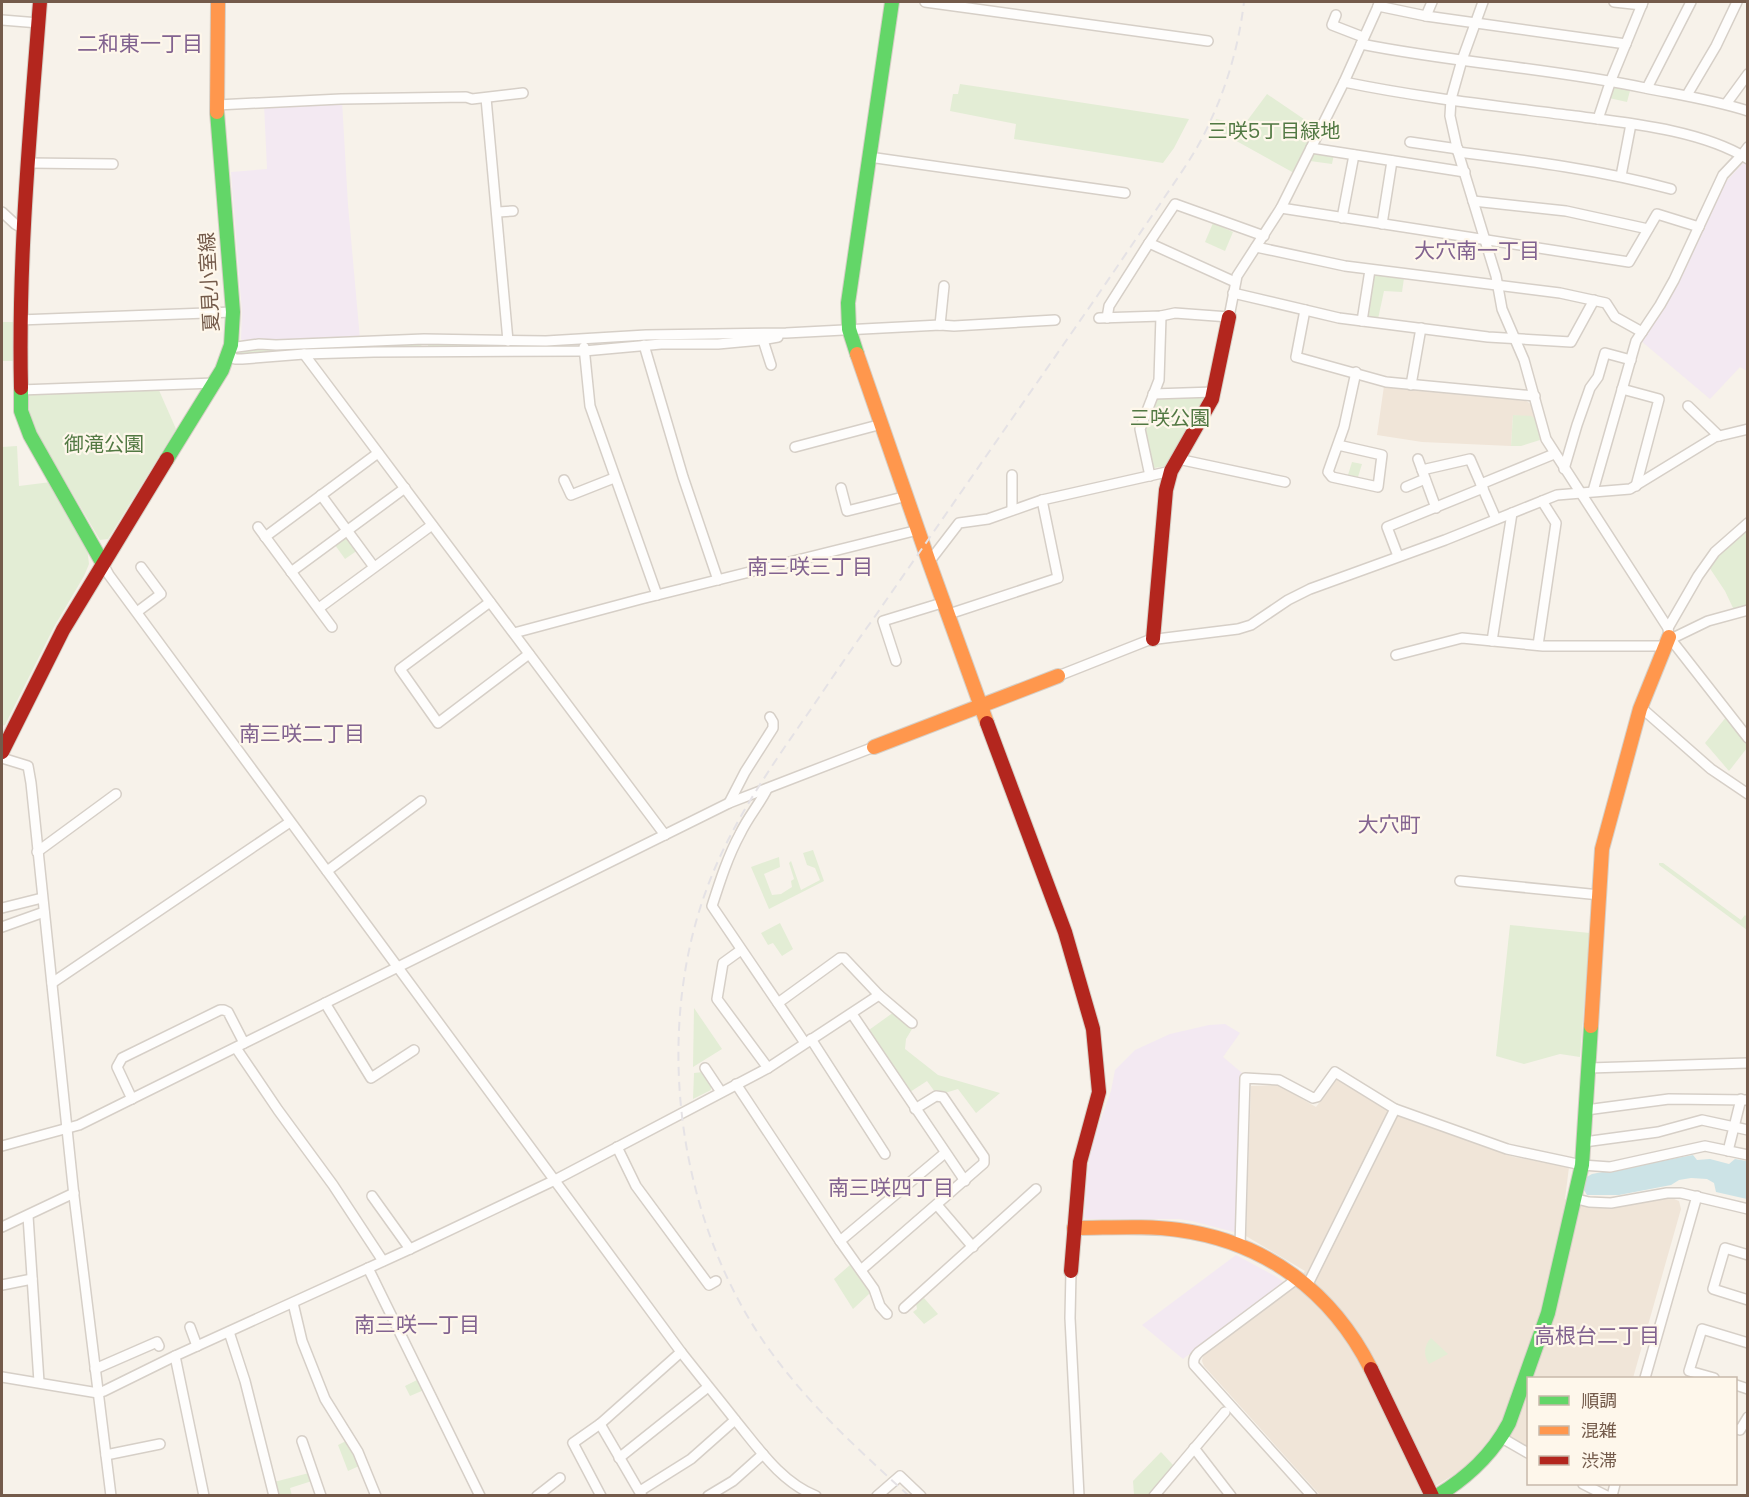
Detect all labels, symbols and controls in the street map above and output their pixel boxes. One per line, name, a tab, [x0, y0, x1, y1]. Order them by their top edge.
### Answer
district label: 二和東一丁目	[77, 29, 203, 58]
park label: 三咲5丁目緑地	[1208, 117, 1340, 145]
street label: 夏見小室線	[192, 231, 226, 333]
district label: 大穴南一丁目	[1414, 236, 1540, 265]
park label: 三咲公園	[1130, 404, 1210, 432]
park label: 御滝公園	[64, 430, 144, 458]
district label: 南三咲三丁目	[747, 552, 873, 581]
district label: 南三咲二丁目	[239, 719, 365, 748]
district label: 大穴町	[1358, 810, 1421, 839]
district label: 南三咲四丁目	[828, 1173, 954, 1202]
district label: 南三咲一丁目	[354, 1310, 480, 1339]
district label: 高根台二丁目	[1534, 1321, 1660, 1350]
legend	[1527, 1377, 1737, 1485]
text: 順調	[1581, 1388, 1617, 1413]
text: 混雑	[1581, 1418, 1617, 1443]
text: 渋滞	[1581, 1448, 1617, 1473]

